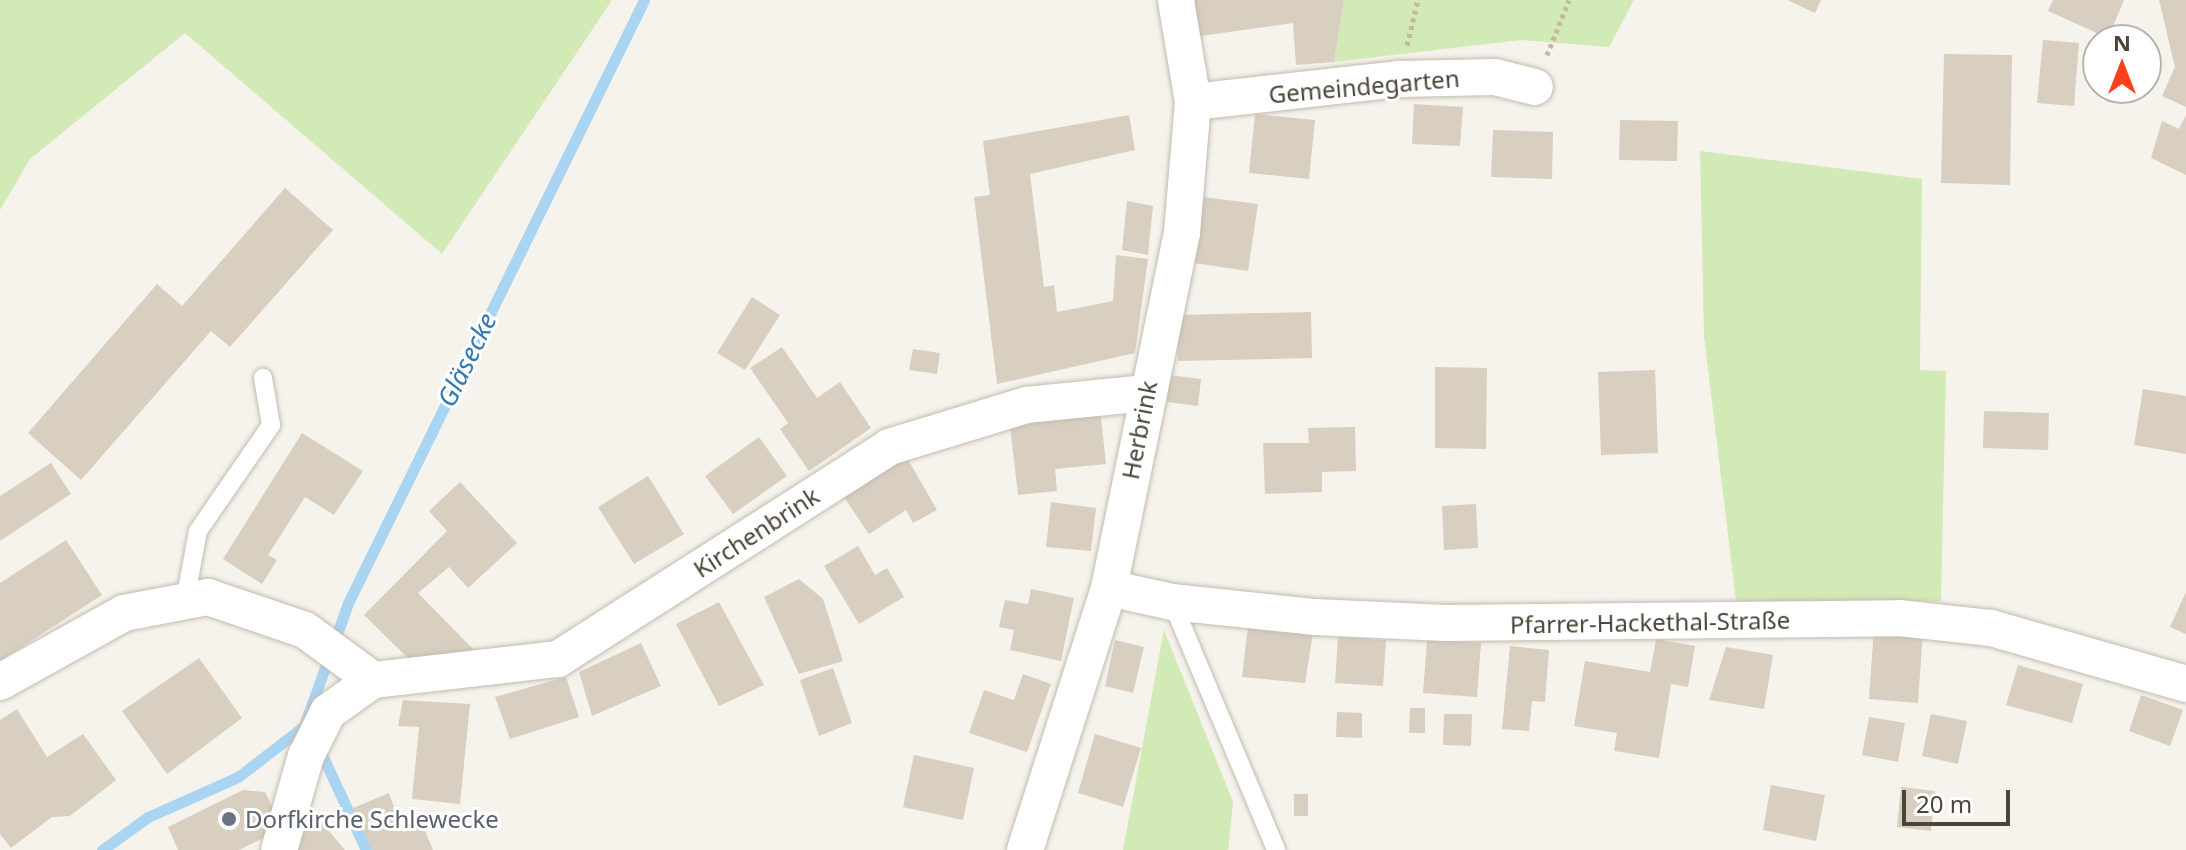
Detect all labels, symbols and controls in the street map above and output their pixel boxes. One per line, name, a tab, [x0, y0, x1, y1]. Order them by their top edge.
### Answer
north arrow	[2082, 24, 2162, 104]
text: N	[2113, 27, 2131, 57]
street label: Gemeindegarten	[1267, 63, 1461, 109]
water label: Gläsecke	[431, 308, 503, 412]
street label: Herbrink	[1115, 378, 1163, 482]
street label: Kirchenbrink	[688, 481, 824, 583]
street label: Pfarrer-Hackethal-Straße	[1510, 605, 1790, 639]
scale bar	[1906, 774, 2014, 824]
text: 20 m	[1916, 787, 1972, 820]
place label: Dorfkirche Schlewecke	[245, 805, 499, 833]
marker: Dorfkirche Schlewecke	[220, 810, 238, 828]

